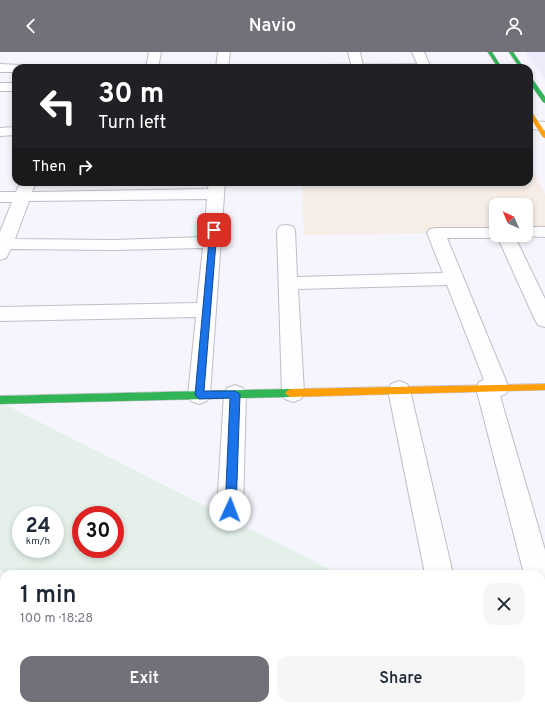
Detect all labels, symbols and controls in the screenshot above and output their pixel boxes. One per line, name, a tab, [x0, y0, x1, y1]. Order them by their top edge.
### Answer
icon: back	[20, 15, 42, 37]
text: Navio	[249, 15, 296, 38]
icon: person	[503, 15, 525, 37]
text: 30 m	[98, 77, 164, 113]
icon: left	[32, 80, 84, 132]
text: Turn left	[98, 112, 166, 135]
icon: right	[74, 156, 96, 178]
text: Then	[32, 158, 66, 177]
north arrow	[489, 198, 533, 242]
map controls	[489, 198, 533, 242]
pin	[197, 213, 231, 247]
icon: arrive	[203, 219, 225, 241]
position arrow	[209, 489, 251, 531]
speed limit sign: 30	[72, 506, 124, 558]
text: 24	[25, 514, 51, 540]
text: km/h	[26, 535, 50, 548]
text: 1 min	[20, 581, 77, 611]
button: close	[483, 583, 525, 625]
text: 100 m · 18:28	[20, 611, 93, 627]
button: Exit	[20, 656, 269, 702]
button: Share	[277, 656, 525, 702]

